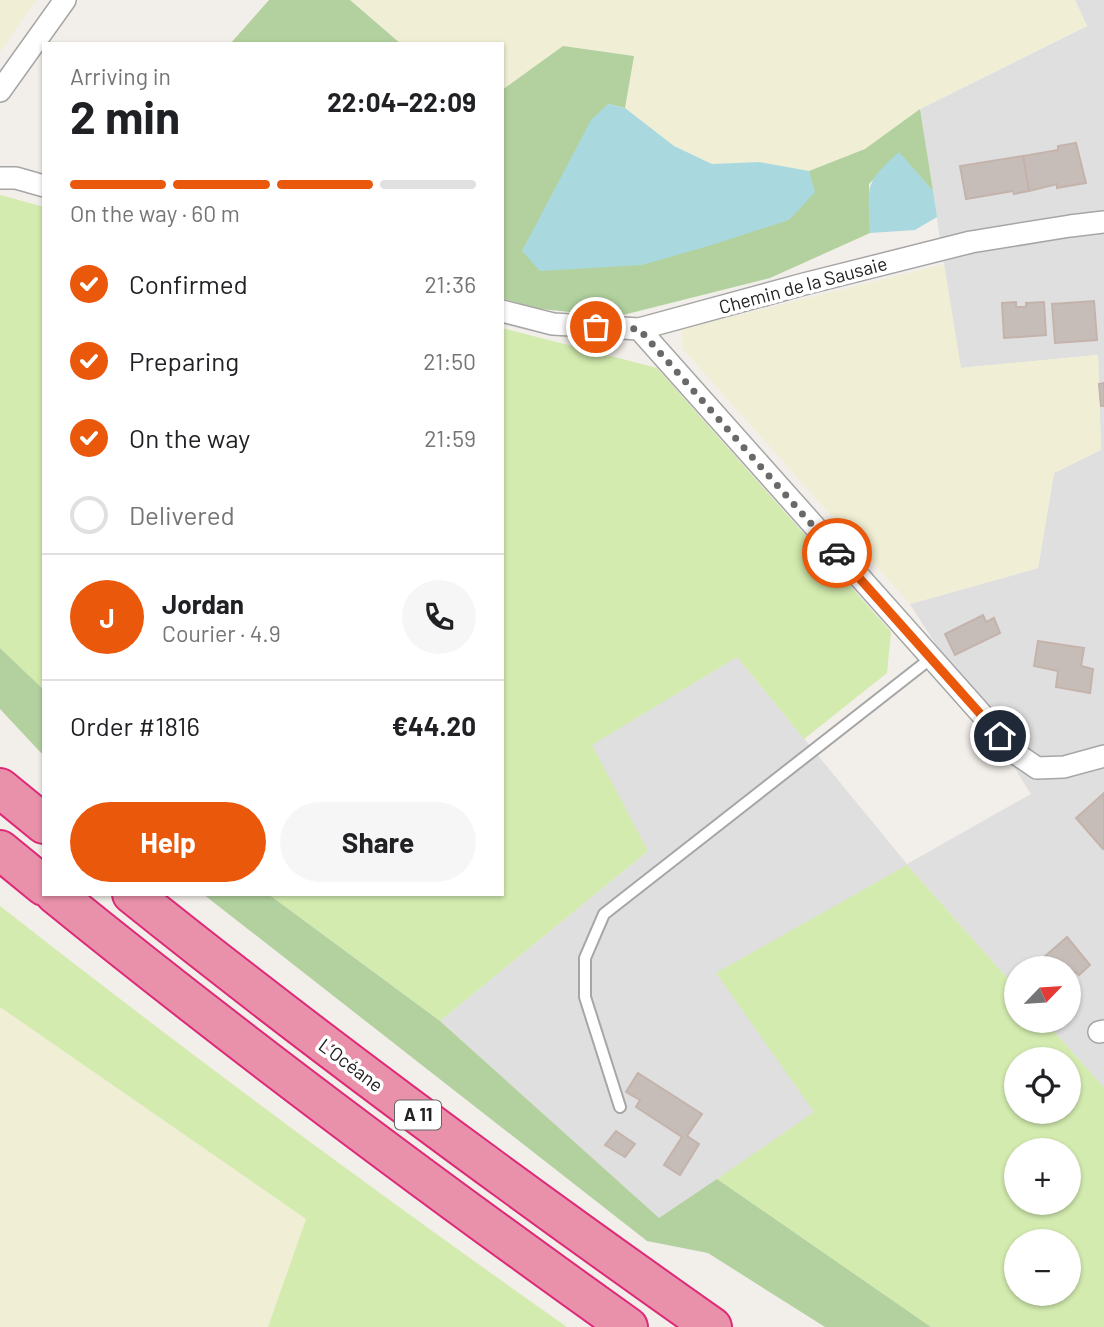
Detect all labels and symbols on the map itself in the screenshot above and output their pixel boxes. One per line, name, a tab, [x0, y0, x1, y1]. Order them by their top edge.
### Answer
street label: Chemin de la Sausaie	[716, 251, 890, 318]
pin	[566, 297, 626, 357]
courier	[802, 518, 872, 588]
pin	[970, 706, 1030, 766]
north arrow	[1004, 956, 1082, 1032]
street label: L’Océane	[315, 1033, 388, 1096]
road number: A 11	[395, 1100, 441, 1130]

